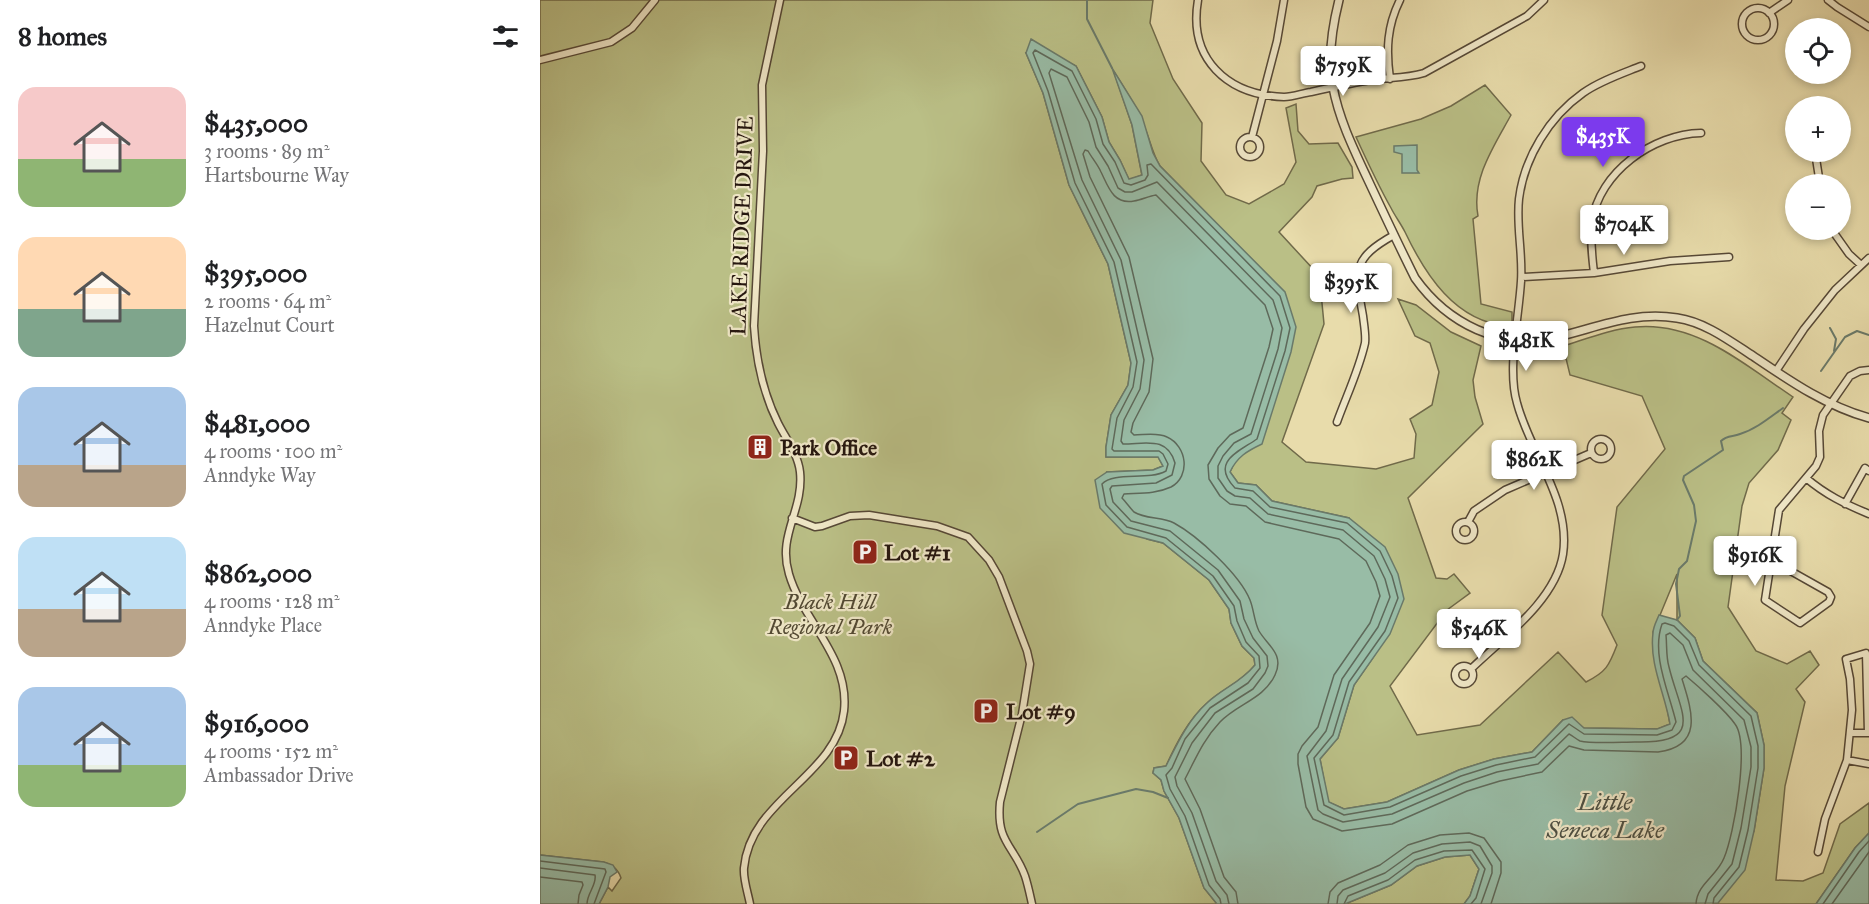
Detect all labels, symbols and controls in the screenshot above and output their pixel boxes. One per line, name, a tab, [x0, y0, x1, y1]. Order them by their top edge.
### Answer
map controls	[1785, 18, 1851, 240]
button: locate	[1785, 18, 1851, 84]
text: 8 homes	[18, 20, 107, 52]
icon: filters	[489, 20, 522, 53]
pin: $759K	[1301, 46, 1385, 97]
text: $759K	[1315, 53, 1371, 77]
button: +	[1785, 96, 1851, 162]
text: $435,000	[204, 107, 308, 139]
icon: home	[66, 111, 138, 183]
street label: LAKE RIDGE DRIVE	[724, 116, 759, 336]
pin: $435K	[1561, 117, 1645, 168]
text: $435K	[1576, 124, 1630, 148]
text: 3 rooms · 89 m²	[204, 139, 329, 163]
text: Hartsbourne Way	[204, 163, 349, 187]
button: −	[1785, 174, 1851, 240]
pin: $704K	[1582, 205, 1666, 256]
text: $704K	[1594, 212, 1654, 236]
text: $395,000	[204, 257, 308, 289]
icon: home	[66, 261, 138, 333]
pin: $395K	[1309, 263, 1393, 314]
text: $395K	[1324, 270, 1378, 294]
text: 2 rooms · 64 m²	[204, 289, 331, 313]
text: Hazelnut Court	[204, 313, 335, 337]
pin: $481K	[1484, 321, 1568, 372]
text: $481K	[1498, 328, 1554, 352]
text: $481,000	[204, 407, 310, 439]
icon: home	[66, 411, 138, 483]
building icon: Park Office	[745, 432, 775, 462]
place label: Park Office	[780, 434, 877, 461]
text: 4 rooms · 100 m²	[204, 439, 342, 463]
pin: $862K	[1492, 440, 1576, 491]
text: $862K	[1506, 447, 1562, 471]
text: Anndyke Way	[204, 463, 316, 487]
pin: $916K	[1713, 536, 1797, 587]
parking icon: Lot #1	[850, 537, 880, 567]
place label: Lot #1	[884, 539, 951, 566]
text: $916K	[1728, 543, 1782, 567]
text: $862,000	[204, 557, 312, 589]
icon: home	[66, 561, 138, 633]
park label: Black Hill Regional Park	[767, 588, 892, 640]
text: 4 rooms · 128 m²	[204, 589, 340, 613]
pin: $546K	[1437, 609, 1521, 660]
text: Anndyke Place	[204, 613, 322, 637]
text: $546K	[1451, 616, 1507, 640]
parking icon: Lot #9	[971, 696, 1001, 726]
place label: Lot #9	[1006, 698, 1076, 725]
text: $916,000	[204, 707, 309, 739]
icon: home	[66, 711, 138, 783]
text: 4 rooms · 152 m²	[204, 739, 338, 763]
parking icon: Lot #2	[831, 743, 861, 773]
place label: Lot #2	[866, 745, 936, 772]
text: Ambassador Drive	[204, 763, 354, 787]
water label: Little Seneca Lake	[1545, 787, 1665, 845]

